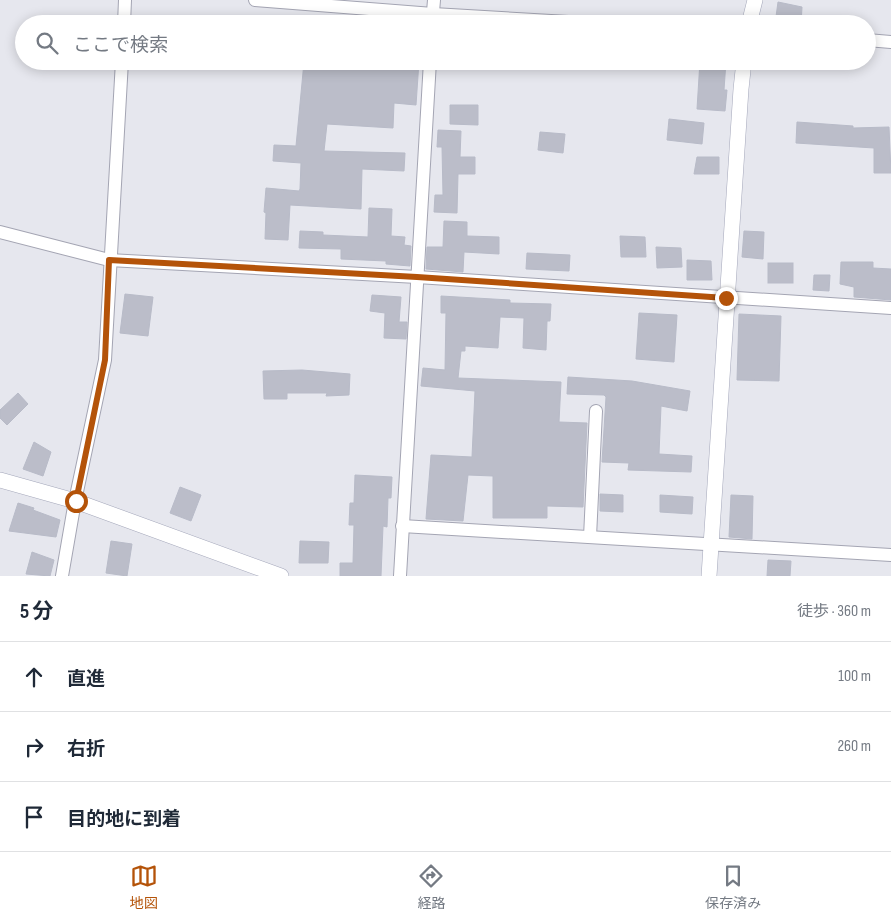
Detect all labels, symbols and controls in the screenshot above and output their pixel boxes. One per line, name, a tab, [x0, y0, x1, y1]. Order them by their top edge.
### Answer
search box	[15, 15, 876, 70]
icon: search	[33, 29, 61, 57]
text: ここで検索	[73, 34, 168, 57]
route end	[715, 287, 738, 310]
route start	[65, 490, 88, 513]
text: 5 分	[20, 599, 54, 624]
text: 徒歩 · 360 m	[797, 602, 871, 621]
icon: ahead	[20, 663, 48, 691]
text: 100 m	[838, 667, 871, 686]
text: 直進	[67, 668, 105, 691]
icon: right	[20, 733, 48, 761]
text: 260 m	[837, 737, 871, 756]
text: 右折	[67, 738, 105, 761]
icon: arrive	[20, 803, 48, 831]
text: 目的地に到着	[67, 808, 181, 831]
tab: 地図	[130, 862, 158, 912]
tab: 経路	[417, 862, 445, 912]
tab: 保存済み	[705, 862, 761, 912]

